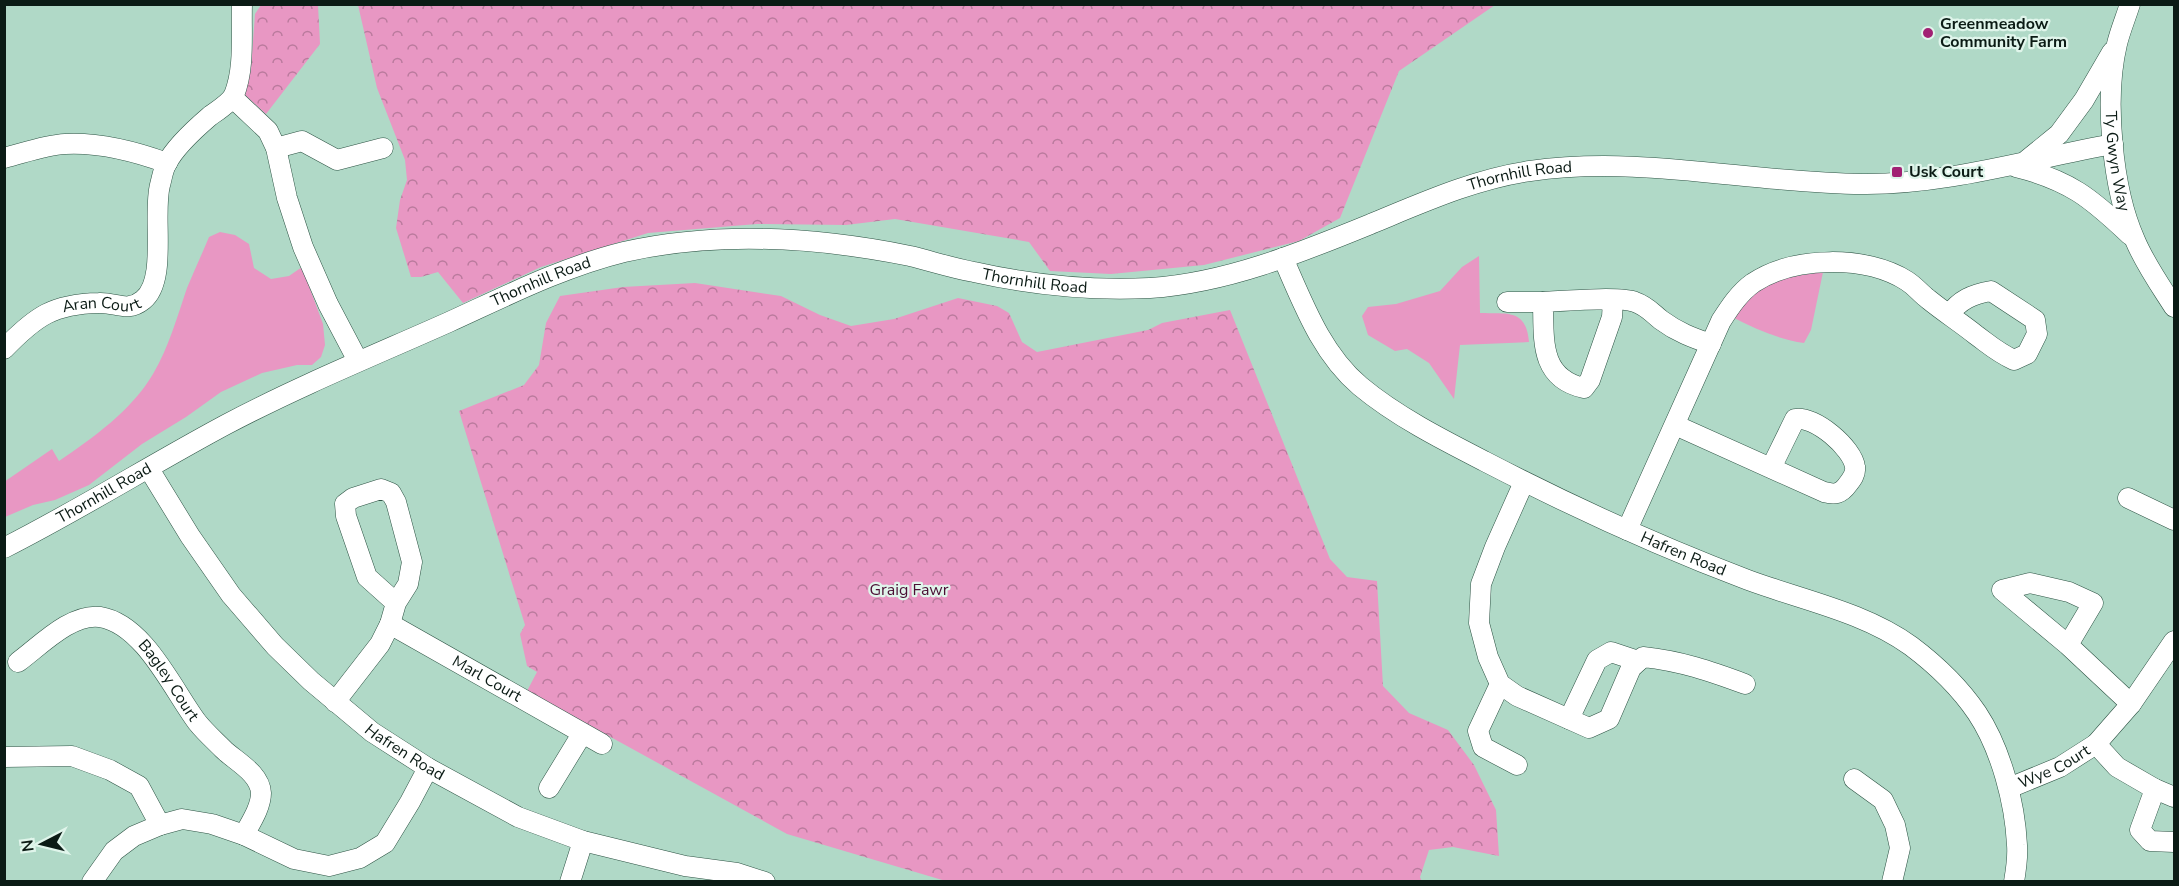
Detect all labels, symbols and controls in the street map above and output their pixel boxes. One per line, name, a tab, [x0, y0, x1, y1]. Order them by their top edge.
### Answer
place label: Greenmeadow Community Farm	[1940, 13, 2067, 53]
marker: Greenmeadow Community Farm	[1921, 26, 1935, 40]
street label: Ty Gwyn Way	[2100, 111, 2135, 215]
street label: Thornhill Road	[1465, 156, 1573, 196]
place label: Usk Court	[1909, 161, 1984, 183]
marker: Usk Court	[1890, 165, 1904, 179]
street label: Thornhill Road	[487, 251, 594, 312]
street label: Thornhill Road	[980, 263, 1088, 299]
street label: Aran Court	[60, 292, 145, 318]
street label: Thornhill Road	[52, 457, 156, 529]
street label: Hafren Road	[1637, 526, 1729, 581]
park label: Graig Fawr	[870, 579, 949, 601]
street label: Bagley Court	[133, 635, 204, 726]
street label: Marl Court	[448, 650, 526, 707]
street label: Hafren Road	[360, 719, 448, 786]
street label: Wye Court	[2015, 739, 2095, 794]
north arrow	[12, 814, 72, 874]
text: N	[16, 838, 40, 853]

